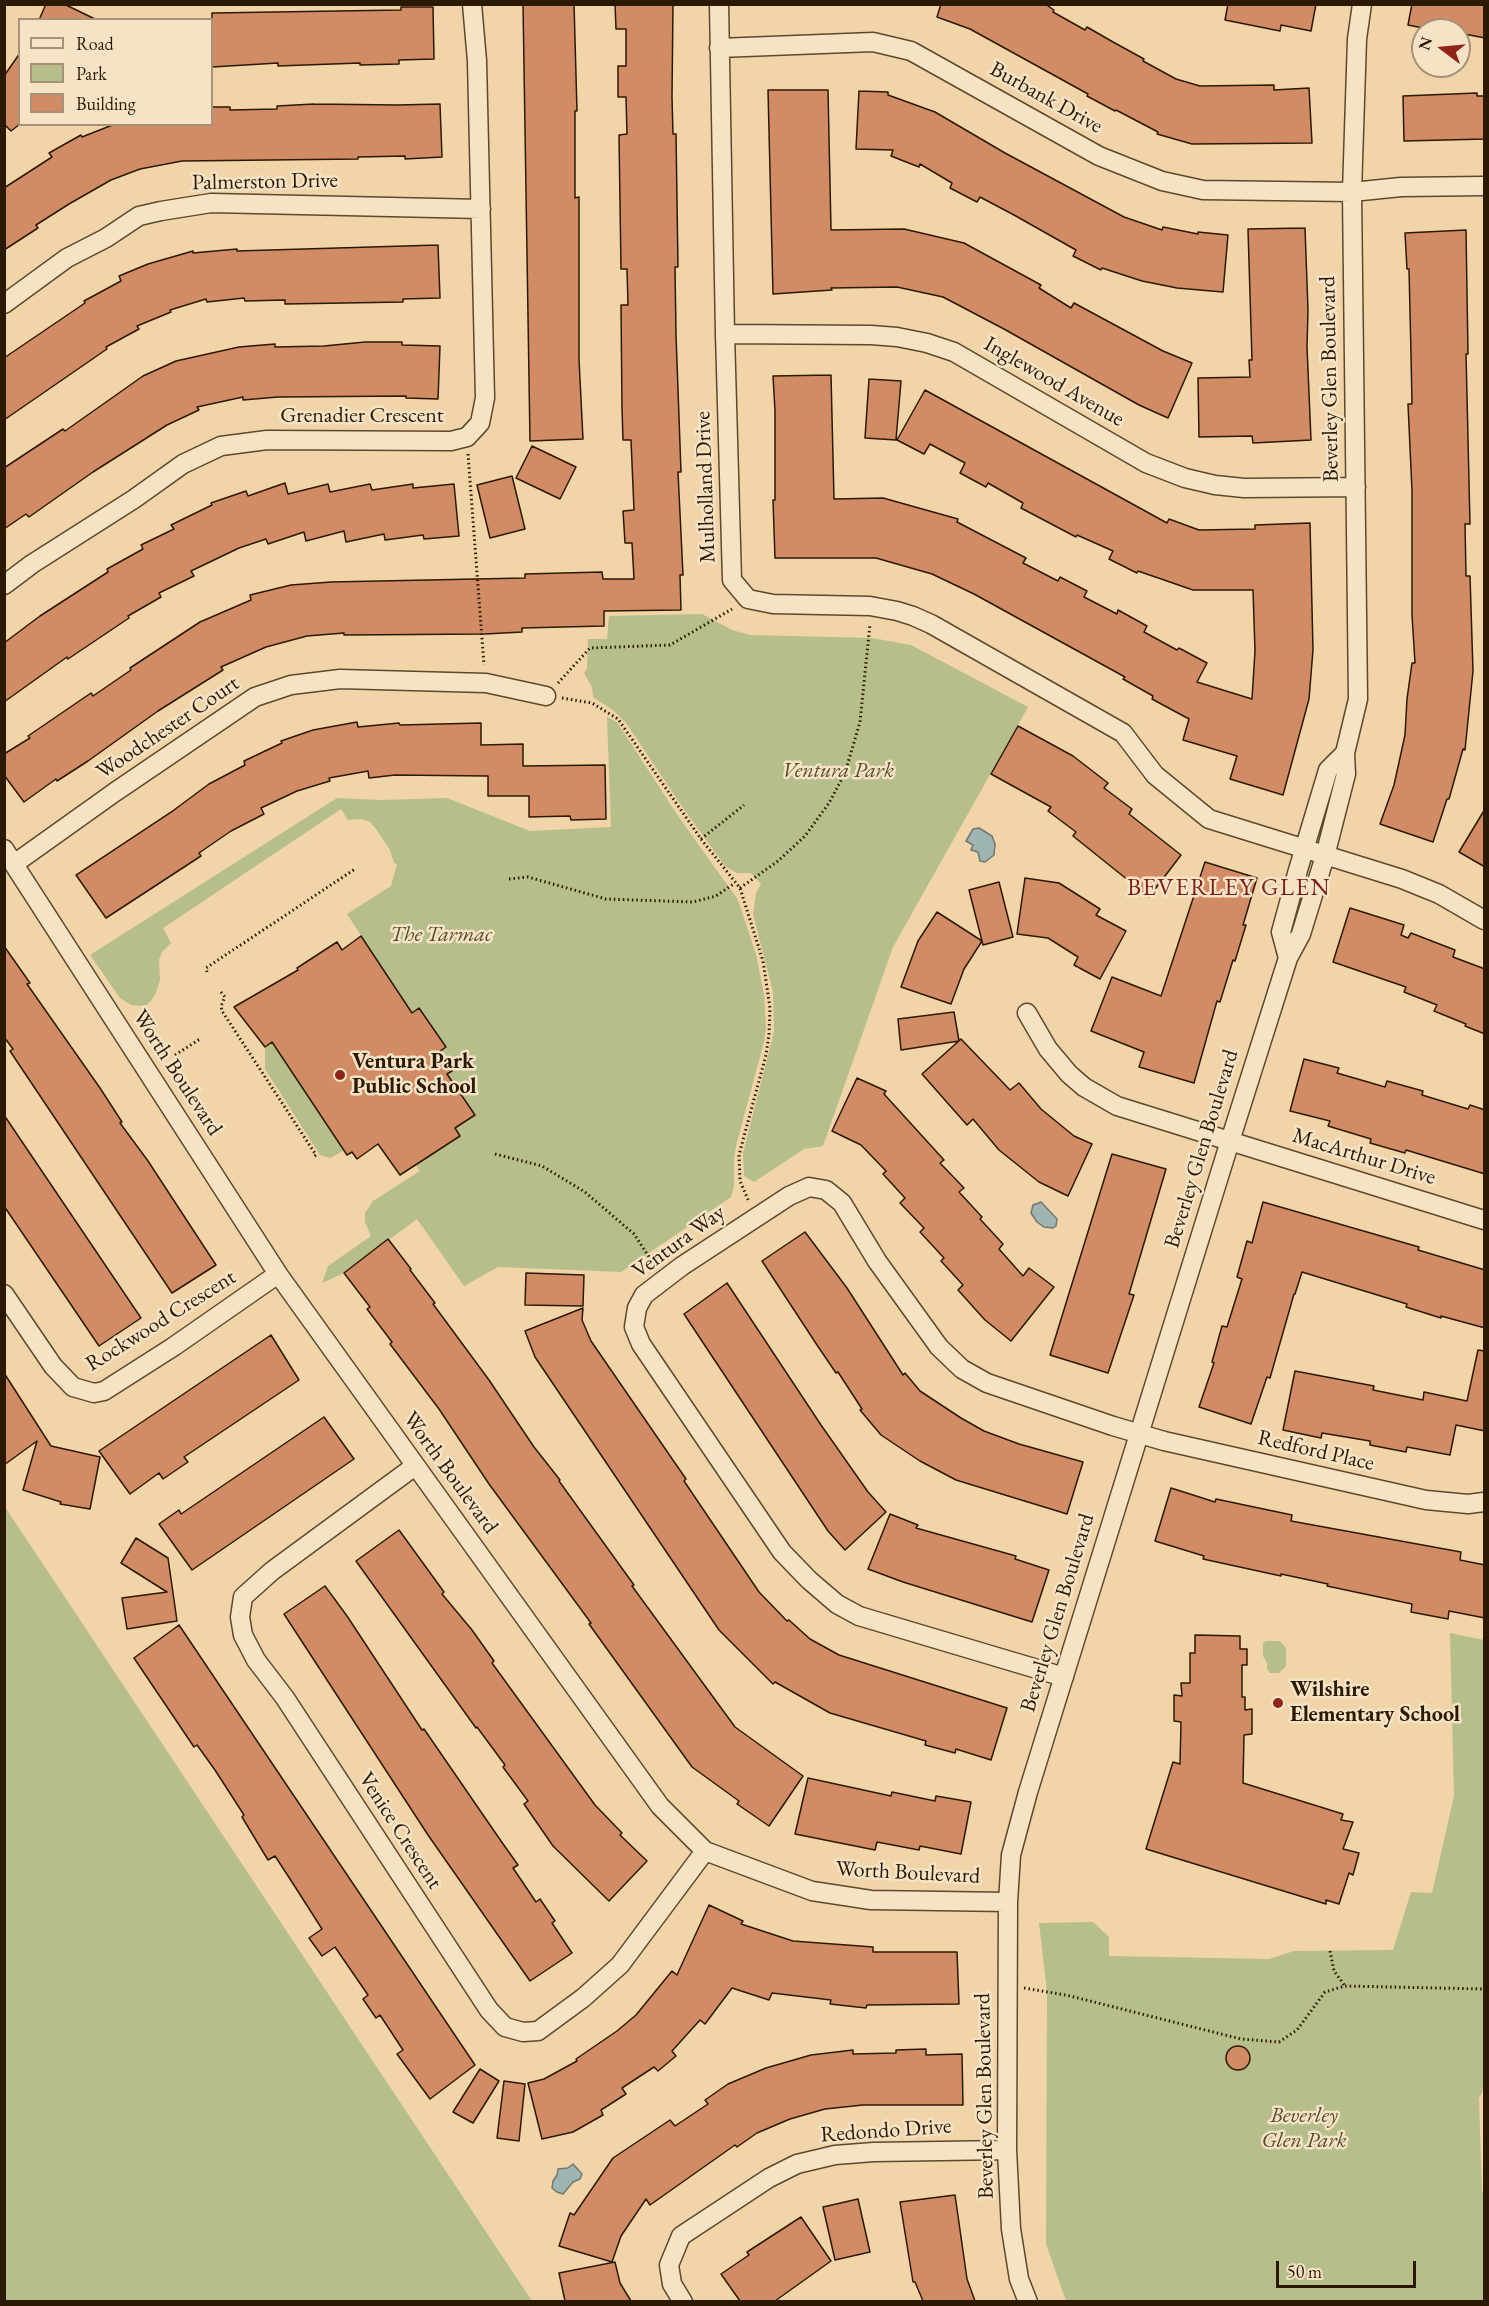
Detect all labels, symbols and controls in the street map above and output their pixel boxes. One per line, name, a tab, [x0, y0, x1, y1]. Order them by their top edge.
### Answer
legend	[18, 18, 213, 126]
north arrow	[1411, 18, 1471, 78]
text: Road	[76, 32, 114, 55]
text: N	[1413, 34, 1437, 53]
street label: Burbank Drive	[985, 56, 1107, 140]
text: Park	[76, 62, 107, 85]
text: Building	[76, 92, 136, 115]
street label: Palmerston Drive	[192, 168, 338, 196]
street label: Beverley Glen Boulevard	[1315, 276, 1345, 482]
street label: Inglewood Avenue	[979, 331, 1129, 433]
street label: Grenadier Crescent	[280, 403, 444, 429]
street label: Mulholland Drive	[690, 411, 722, 563]
street label: Woodchester Court	[92, 671, 244, 785]
park label: Ventura Park	[782, 758, 894, 784]
district label: BEVERLEY GLEN	[1127, 874, 1331, 902]
park label: The Tarmac	[390, 922, 492, 948]
street label: Worth Boulevard	[127, 1005, 227, 1141]
street label: Beverley Glen Boulevard	[1159, 1047, 1245, 1251]
place label: Ventura Park Public School	[352, 1049, 476, 1100]
marker: Ventura Park Public School	[333, 1068, 347, 1082]
street label: MacArthur Drive	[1289, 1123, 1439, 1191]
street label: Ventura Way	[628, 1200, 730, 1284]
street label: Rockwood Crescent	[81, 1264, 241, 1378]
street label: Worth Boulevard	[397, 1407, 503, 1539]
street label: Redford Place	[1255, 1425, 1377, 1477]
street label: Beverley Glen Boulevard	[1015, 1511, 1101, 1715]
place label: Wilshire Elementary School	[1290, 1677, 1460, 1729]
marker: Wilshire Elementary School	[1271, 1696, 1285, 1710]
street label: Venice Crescent	[352, 1768, 448, 1894]
street label: Worth Boulevard	[835, 1856, 981, 1890]
street label: Beverley Glen Boulevard	[970, 1993, 1000, 2199]
park label: Beverley Glen Park	[1261, 2103, 1347, 2154]
street label: Redondo Drive	[820, 2113, 952, 2149]
scale bar	[1279, 2249, 1418, 2287]
text: 50 m	[1287, 2260, 1322, 2283]

